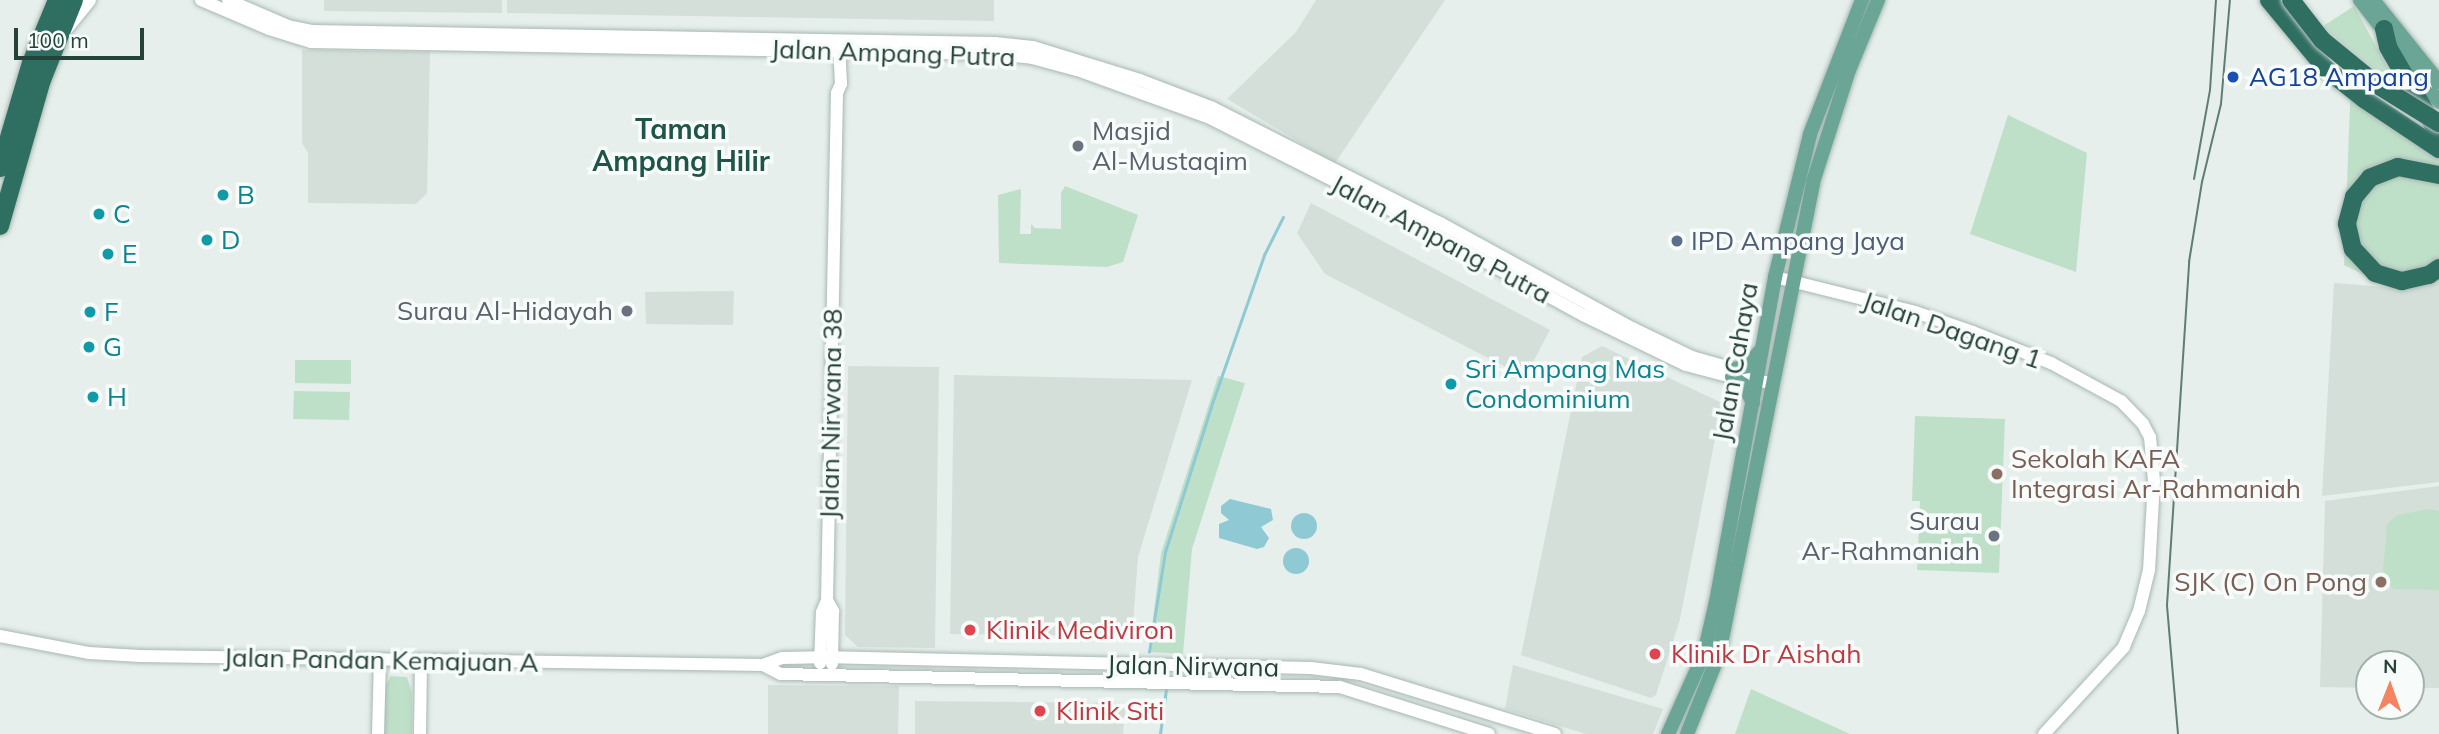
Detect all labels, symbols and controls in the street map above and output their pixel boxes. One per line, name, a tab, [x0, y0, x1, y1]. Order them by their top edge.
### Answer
scale bar	[18, 14, 147, 58]
text: 100 m	[27, 27, 89, 53]
street label: Jalan Ampang Putra	[770, 33, 1016, 73]
place label: AG18 Ampang	[2249, 61, 2429, 93]
marker: AG18 Ampang	[2223, 67, 2243, 87]
district label: Taman Ampang Hilir	[592, 112, 770, 178]
place label: Masjid Al-Mustaqim	[1092, 115, 1248, 176]
marker: Masjid Al-Mustaqim	[1070, 138, 1086, 154]
street label: Jalan Ampang Putra	[1326, 168, 1556, 310]
place label: B	[237, 179, 255, 211]
marker: B	[215, 187, 231, 203]
place label: C	[113, 198, 131, 230]
marker: C	[91, 206, 107, 222]
place label: D	[221, 224, 240, 256]
place label: IPD Ampang Jaya	[1691, 225, 1905, 257]
marker: D	[199, 232, 215, 248]
marker: IPD Ampang Jaya	[1669, 233, 1685, 249]
place label: E	[122, 238, 137, 270]
marker: E	[100, 246, 116, 262]
street label: Jalan Cahaya	[1706, 280, 1764, 444]
street label: Jalan Dagang 1	[1858, 285, 2046, 375]
place label: Surau Al-Hidayah	[397, 295, 613, 327]
place label: F	[104, 296, 119, 328]
marker: Surau Al-Hidayah	[619, 303, 635, 319]
marker: F	[82, 304, 98, 320]
street label: Jalan Nirwana 38	[814, 308, 848, 520]
place label: G	[103, 331, 122, 363]
marker: G	[81, 339, 97, 355]
place label: Sri Ampang Mas Condominium	[1465, 353, 1665, 414]
marker: Sri Ampang Mas Condominium	[1443, 376, 1459, 392]
place label: H	[107, 381, 127, 413]
marker: H	[85, 389, 101, 405]
place label: Sekolah KAFA Integrasi Ar-Rahmaniah	[2011, 443, 2301, 504]
marker: Sekolah KAFA Integrasi Ar-Rahmaniah	[1989, 466, 2005, 482]
place label: Surau Ar-Rahmaniah	[1801, 505, 1980, 566]
marker: Surau Ar-Rahmaniah	[1986, 528, 2002, 544]
place label: SJK (C) On Pong	[2174, 566, 2367, 598]
marker: SJK (C) On Pong	[2373, 574, 2389, 590]
place label: Klinik Mediviron	[986, 614, 1174, 646]
marker: Klinik Mediviron	[960, 620, 980, 640]
place label: Klinik Dr Aishah	[1671, 638, 1861, 670]
street label: Jalan Pandan Kemajuan A	[223, 642, 539, 678]
marker: Klinik Dr Aishah	[1645, 644, 1665, 664]
street label: Jalan Nirwana	[1106, 649, 1280, 683]
north arrow	[2355, 650, 2425, 720]
text: N	[2383, 654, 2398, 678]
place label: Klinik Siti	[1056, 695, 1164, 727]
marker: Klinik Siti	[1030, 701, 1050, 721]

